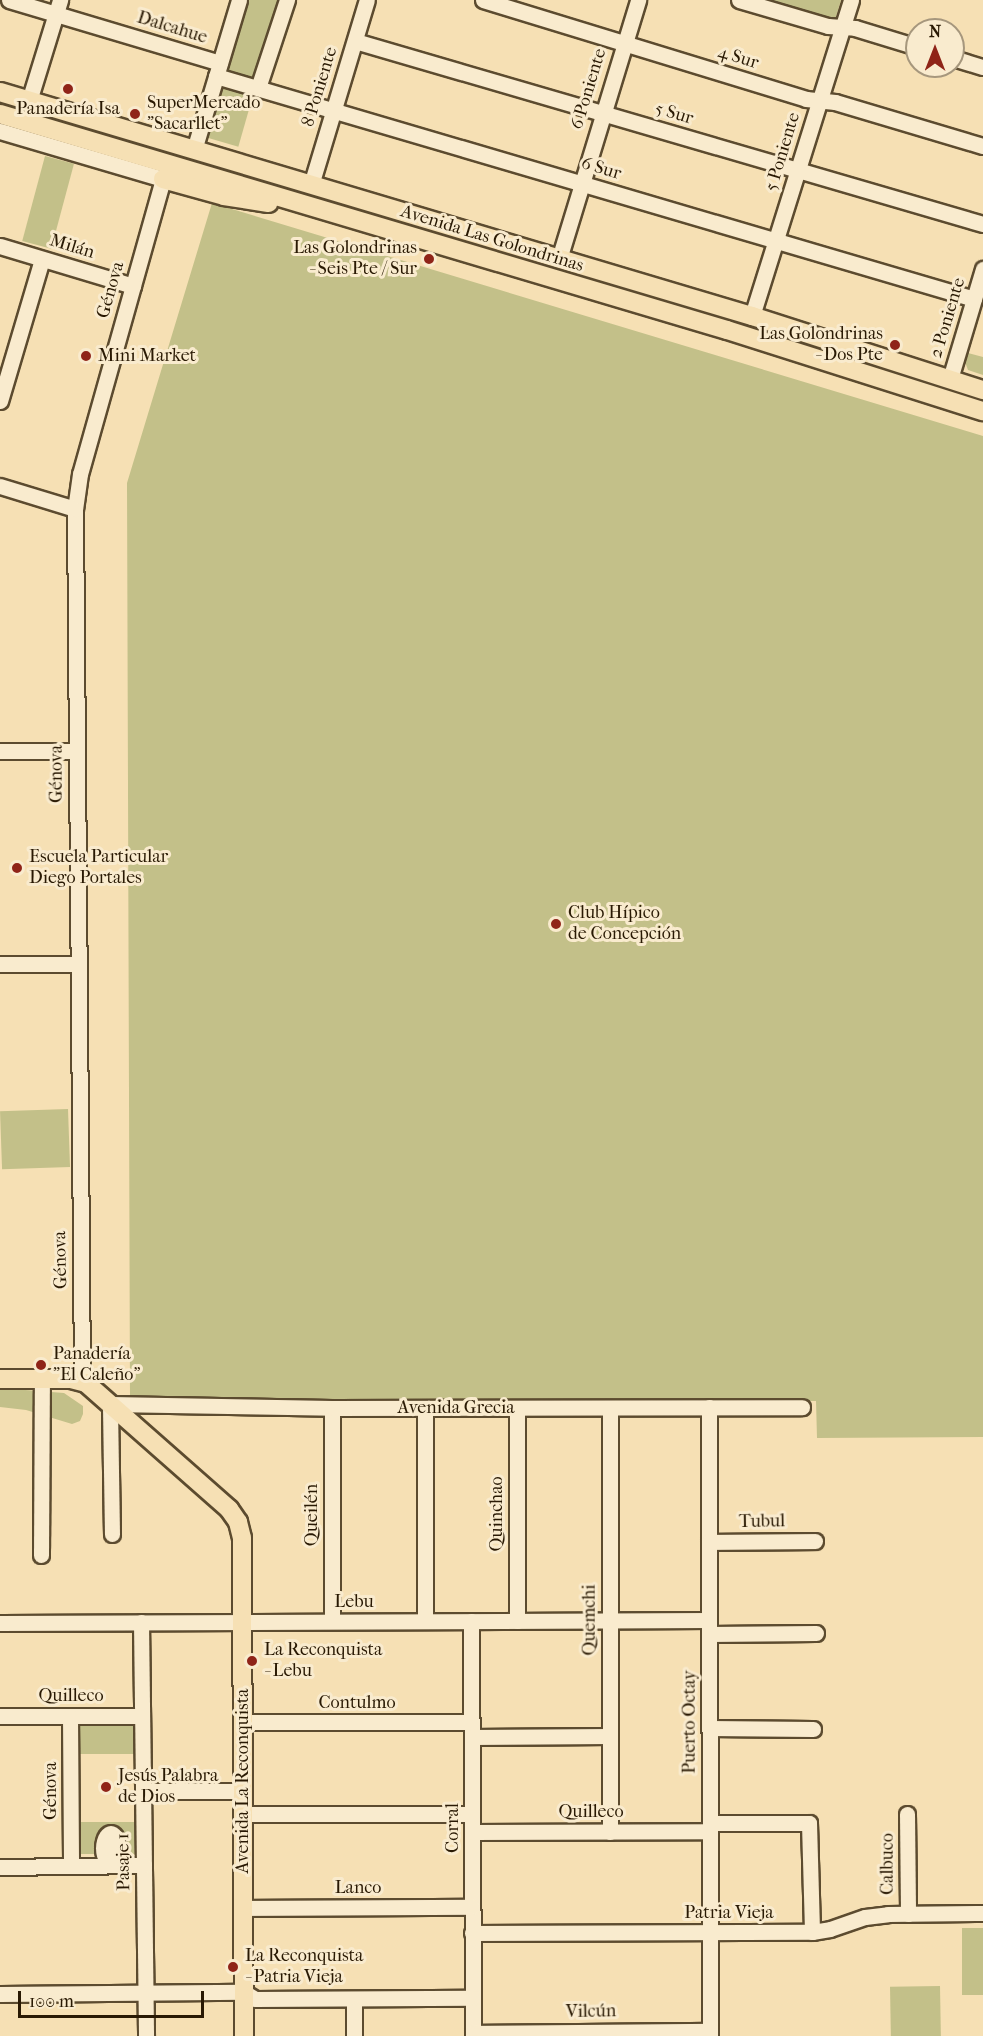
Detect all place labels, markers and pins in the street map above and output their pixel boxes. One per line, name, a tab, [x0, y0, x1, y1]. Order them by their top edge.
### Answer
marker: Panadería Isa	[61, 82, 75, 96]
place label: SuperMercado "Sacarllet"	[147, 93, 260, 136]
place label: Panadería Isa	[16, 98, 120, 120]
marker: SuperMercado "Sacarllet"	[128, 107, 142, 121]
place label: Las Golondrinas - Seis Pte / Sur	[293, 238, 417, 280]
marker: Las Golondrinas - Seis Pte / Sur	[422, 252, 436, 266]
place label: Las Golondrinas - Dos Pte	[759, 324, 883, 366]
marker: Las Golondrinas - Dos Pte	[888, 338, 902, 352]
place label: Mini Market	[98, 345, 196, 367]
marker: Mini Market	[79, 349, 93, 363]
place label: Escuela Particular Diego Portales	[29, 847, 168, 890]
marker: Escuela Particular Diego Portales	[10, 861, 24, 875]
place label: Club Hípico de Concepción	[568, 903, 681, 946]
marker: Club Hípico de Concepción	[549, 917, 563, 931]
place label: Panadería "El Caleño"	[53, 1344, 140, 1386]
marker: Panadería "El Caleño"	[34, 1358, 48, 1372]
place label: La Reconquista - Lebu	[264, 1640, 382, 1682]
marker: La Reconquista - Lebu	[245, 1654, 259, 1668]
place label: Jesús Palabra de Dios	[118, 1766, 218, 1808]
marker: Jesús Palabra de Dios	[99, 1780, 113, 1794]
place label: La Reconquista - Patria Vieja	[245, 1946, 363, 1988]
marker: La Reconquista - Patria Vieja	[226, 1960, 240, 1974]

